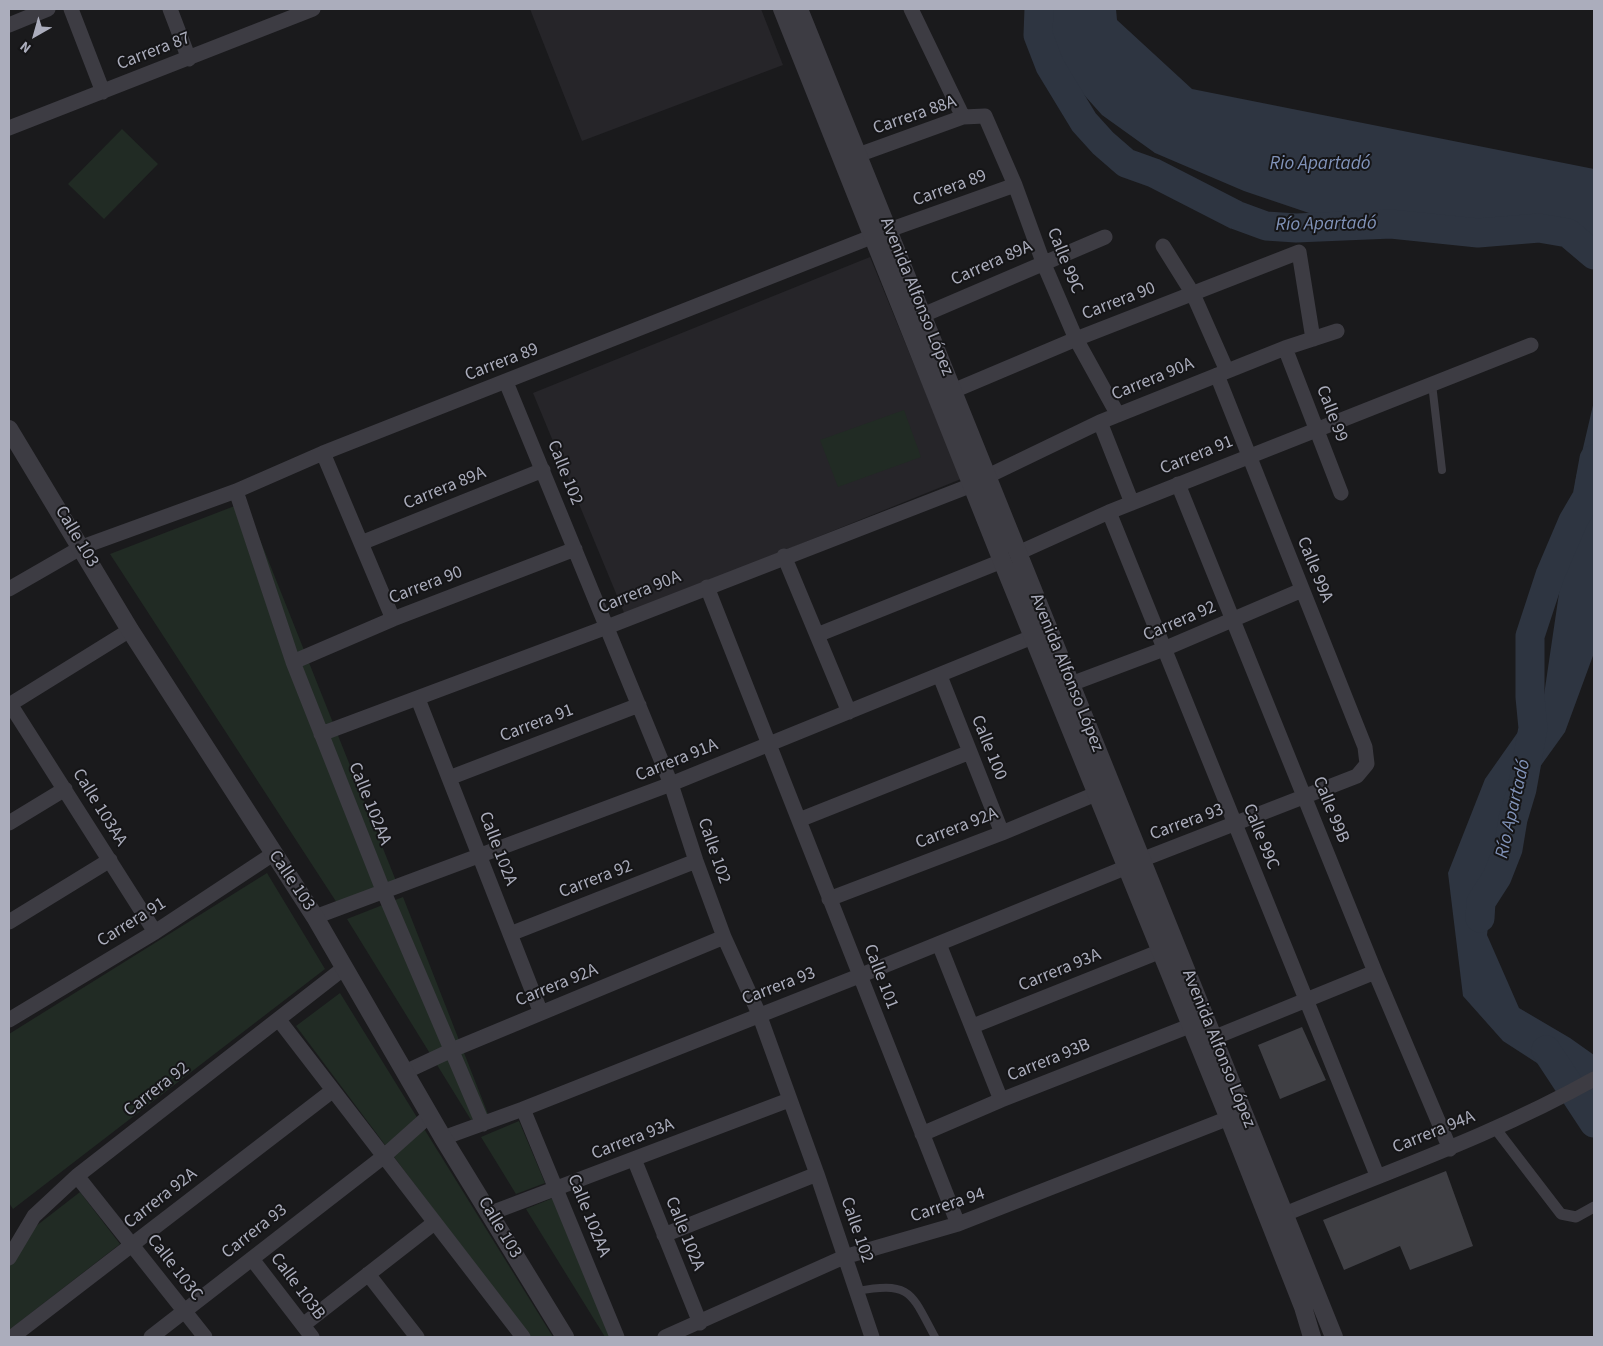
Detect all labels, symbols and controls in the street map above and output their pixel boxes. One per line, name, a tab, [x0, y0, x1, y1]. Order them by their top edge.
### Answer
north arrow	[10, 10, 60, 60]
street label: Carrera 87	[114, 28, 194, 76]
text: N	[16, 36, 36, 58]
street label: Carrera 88A	[870, 92, 960, 140]
water label: Rio Apartadó	[1269, 154, 1371, 176]
street label: Carrera 89	[910, 166, 990, 212]
water label: Río Apartadó	[1275, 213, 1377, 237]
street label: Avenida Alfonso López	[874, 215, 958, 379]
street label: Calle 99C	[1041, 225, 1087, 297]
street label: Carrera 89A	[948, 236, 1036, 292]
street label: Carrera 90	[1079, 278, 1159, 326]
street label: Carrera 89	[462, 339, 542, 387]
street label: Carrera 90A	[1109, 354, 1197, 406]
street label: Calle 99	[1310, 383, 1352, 445]
street label: Carrera 91	[1157, 432, 1237, 480]
street label: Calle 102	[541, 437, 587, 509]
street label: Carrera 89A	[401, 463, 489, 515]
street label: Calle 103	[49, 502, 103, 572]
street label: Calle 99A	[1291, 534, 1337, 606]
street label: Carrera 90	[386, 562, 466, 610]
street label: Carrera 90A	[596, 567, 684, 619]
street label: Avenida Alfonso López	[1024, 591, 1108, 755]
street label: Carrera 92	[1140, 597, 1220, 647]
street label: Carrera 91	[497, 700, 577, 748]
street label: Calle 100	[965, 712, 1011, 784]
street label: Carrera 91A	[633, 735, 721, 787]
water label: Río Apartadó	[1492, 757, 1536, 861]
street label: Calle 102AA	[343, 759, 395, 849]
street label: Calle 103AA	[67, 765, 131, 851]
street label: Calle 99B	[1307, 774, 1353, 846]
street label: Carrera 93	[1147, 800, 1227, 846]
street label: Calle 99C	[1237, 801, 1283, 873]
street label: Carrera 92A	[913, 803, 1001, 855]
street label: Calle 102A	[473, 809, 521, 889]
street label: Calle 102	[692, 815, 734, 887]
street label: Calle 103	[263, 847, 319, 915]
street label: Carrera 92	[556, 856, 636, 904]
street label: Carrera 91	[94, 893, 170, 953]
street label: Calle 101	[858, 941, 902, 1013]
street label: Carrera 93A	[1016, 945, 1104, 997]
street label: Carrera 92A	[513, 960, 601, 1012]
street label: Carrera 93	[739, 963, 819, 1011]
street label: Avenida Alfonso López	[1176, 967, 1260, 1131]
street label: Carrera 93B	[1004, 1035, 1094, 1087]
street label: Carrera 92	[120, 1058, 194, 1122]
street label: Carrera 94A	[1390, 1107, 1478, 1159]
street label: Carrera 93A	[589, 1114, 677, 1166]
street label: Carrera 92A	[120, 1164, 202, 1234]
street label: Calle 102AA	[562, 1171, 614, 1261]
street label: Carrera 94	[908, 1184, 988, 1228]
street label: Calle 103	[472, 1193, 526, 1263]
street label: Calle 102A	[659, 1194, 709, 1274]
street label: Calle 102	[835, 1194, 877, 1266]
street label: Carrera 93	[218, 1200, 292, 1264]
street label: Calle 103C	[141, 1231, 207, 1305]
street label: Calle 103B	[265, 1249, 329, 1325]

